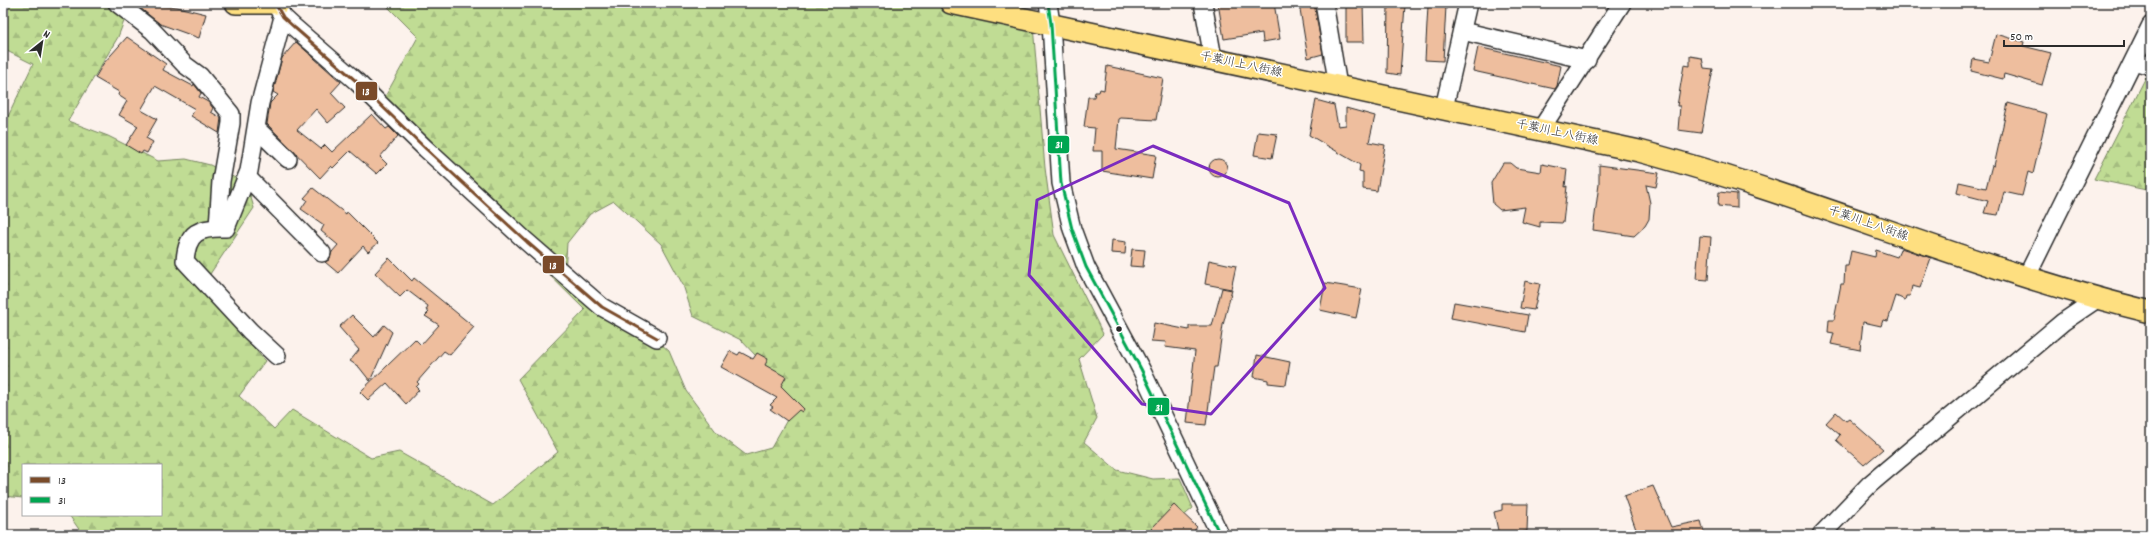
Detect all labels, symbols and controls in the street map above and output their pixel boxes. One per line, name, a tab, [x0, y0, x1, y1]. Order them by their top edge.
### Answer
north arrow	[22, 22, 62, 62]
scale bar	[2004, 22, 2124, 48]
text: N	[40, 27, 53, 44]
text: 50 m	[2010, 29, 2033, 46]
street label: 千葉川上八街線	[1198, 48, 1284, 82]
line badge: 13	[355, 81, 378, 101]
text: 13	[362, 85, 370, 101]
street label: 千葉川上八街線	[1514, 116, 1600, 150]
line badge: 31	[1047, 135, 1070, 154]
text: 31	[1055, 138, 1063, 154]
street label: 千葉川上八街線	[1826, 202, 1910, 246]
line badge: 13	[542, 255, 565, 274]
text: 13	[549, 259, 557, 275]
unlabelled marker	[1114, 324, 1124, 334]
line badge: 31	[1147, 397, 1170, 416]
text: 31	[1155, 401, 1163, 417]
legend	[22, 464, 162, 516]
text: 13	[58, 473, 66, 490]
text: 31	[58, 493, 66, 510]

